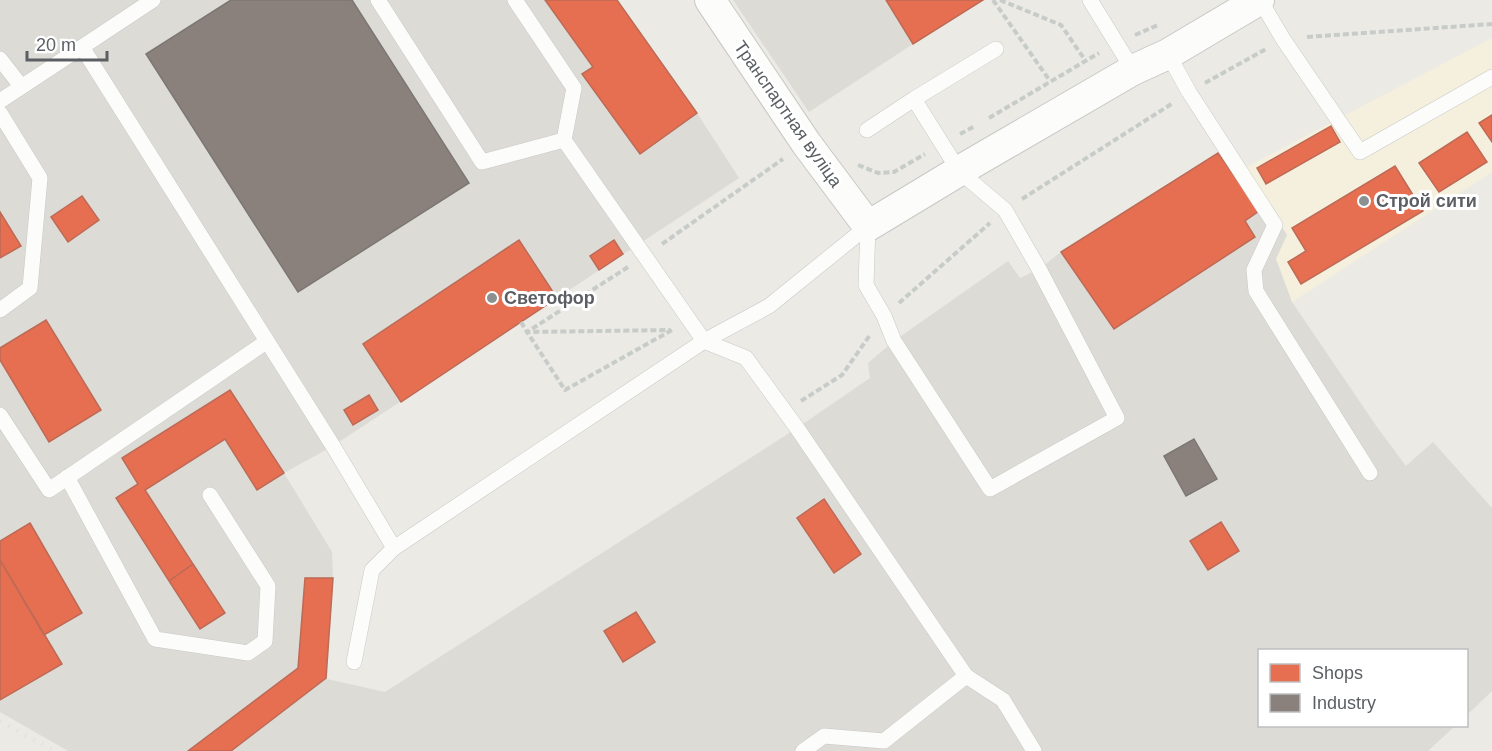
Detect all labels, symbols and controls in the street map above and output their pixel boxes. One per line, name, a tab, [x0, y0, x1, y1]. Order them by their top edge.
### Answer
scale bar	[27, 24, 106, 62]
text: 20 m	[36, 35, 76, 55]
street label: Транспартная вуліца	[730, 37, 847, 192]
place label: Строй сити	[1376, 191, 1477, 211]
marker: Строй сити	[1357, 194, 1371, 208]
place label: Светофор	[504, 288, 595, 308]
marker: Светофор	[485, 291, 499, 305]
legend	[1258, 649, 1468, 727]
text: Shops	[1312, 663, 1363, 683]
text: Industry	[1312, 693, 1376, 713]

